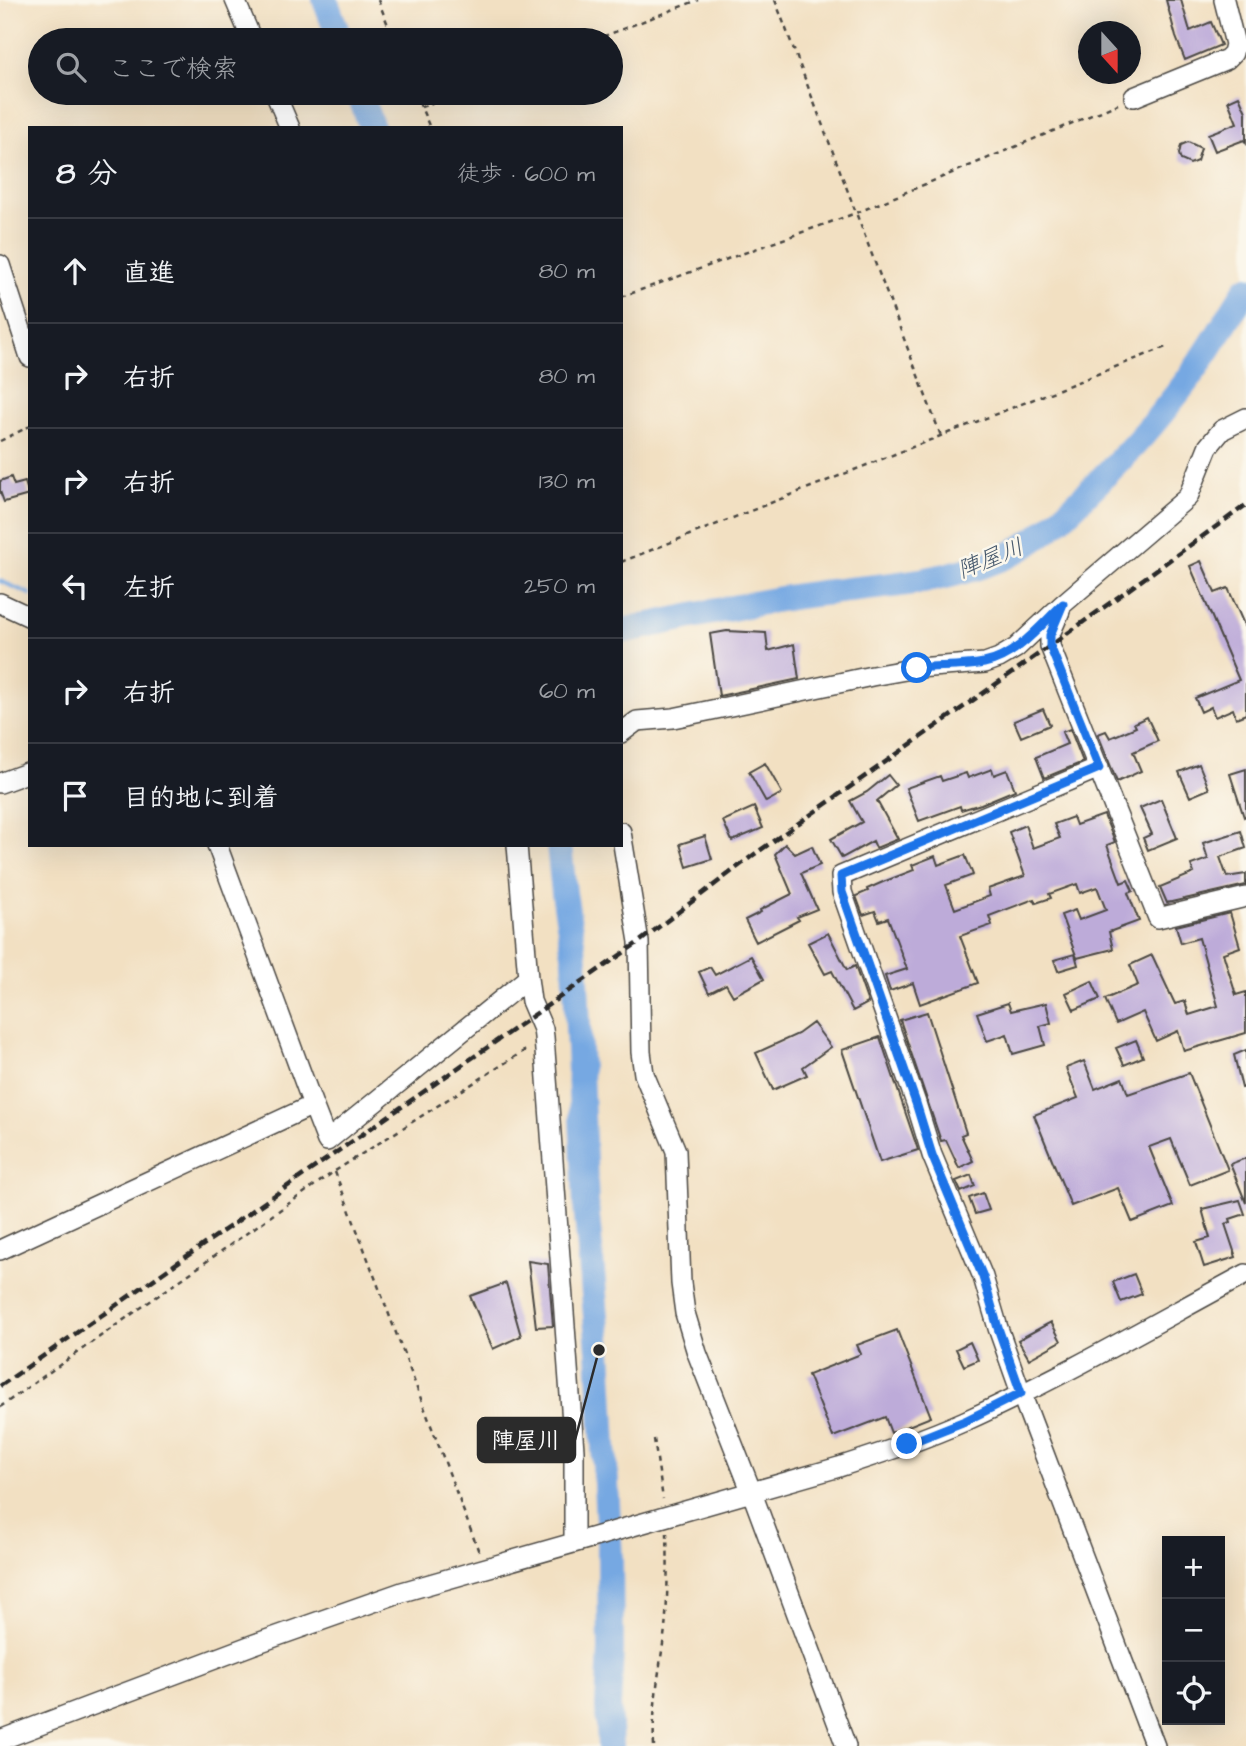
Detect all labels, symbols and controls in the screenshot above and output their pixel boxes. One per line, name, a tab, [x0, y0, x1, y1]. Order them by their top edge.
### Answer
north arrow	[1078, 21, 1141, 84]
search box	[28, 28, 623, 105]
icon: search	[52, 48, 90, 86]
text: ここで検索	[108, 51, 238, 87]
text: 8 分	[56, 153, 117, 195]
text: 徒歩 · 600 m	[457, 158, 595, 190]
icon: ahead	[56, 252, 94, 290]
text: 直進	[123, 255, 175, 291]
text: 80 m	[538, 255, 595, 287]
icon: right	[56, 357, 94, 395]
text: 右折	[123, 360, 175, 396]
text: 80 m	[538, 360, 595, 392]
icon: right	[56, 462, 94, 500]
text: 右折	[123, 465, 175, 501]
text: 130 m	[539, 465, 595, 497]
water label: 陣屋川	[952, 531, 1028, 587]
icon: left	[56, 567, 94, 605]
text: 左折	[123, 570, 175, 606]
text: 250 m	[524, 570, 595, 602]
route start	[901, 652, 932, 683]
icon: right	[56, 672, 94, 710]
text: 右折	[123, 675, 175, 711]
text: 60 m	[539, 675, 595, 707]
icon: arrive	[56, 777, 94, 815]
text: 目的地に到着	[123, 780, 279, 816]
callout: 陣屋川	[478, 1418, 575, 1462]
text: 陣屋川	[492, 1425, 561, 1457]
route end	[891, 1428, 922, 1459]
map controls	[1162, 1536, 1225, 1725]
button: +	[1162, 1536, 1225, 1599]
button: −	[1162, 1599, 1225, 1662]
button: locate	[1162, 1662, 1225, 1725]

